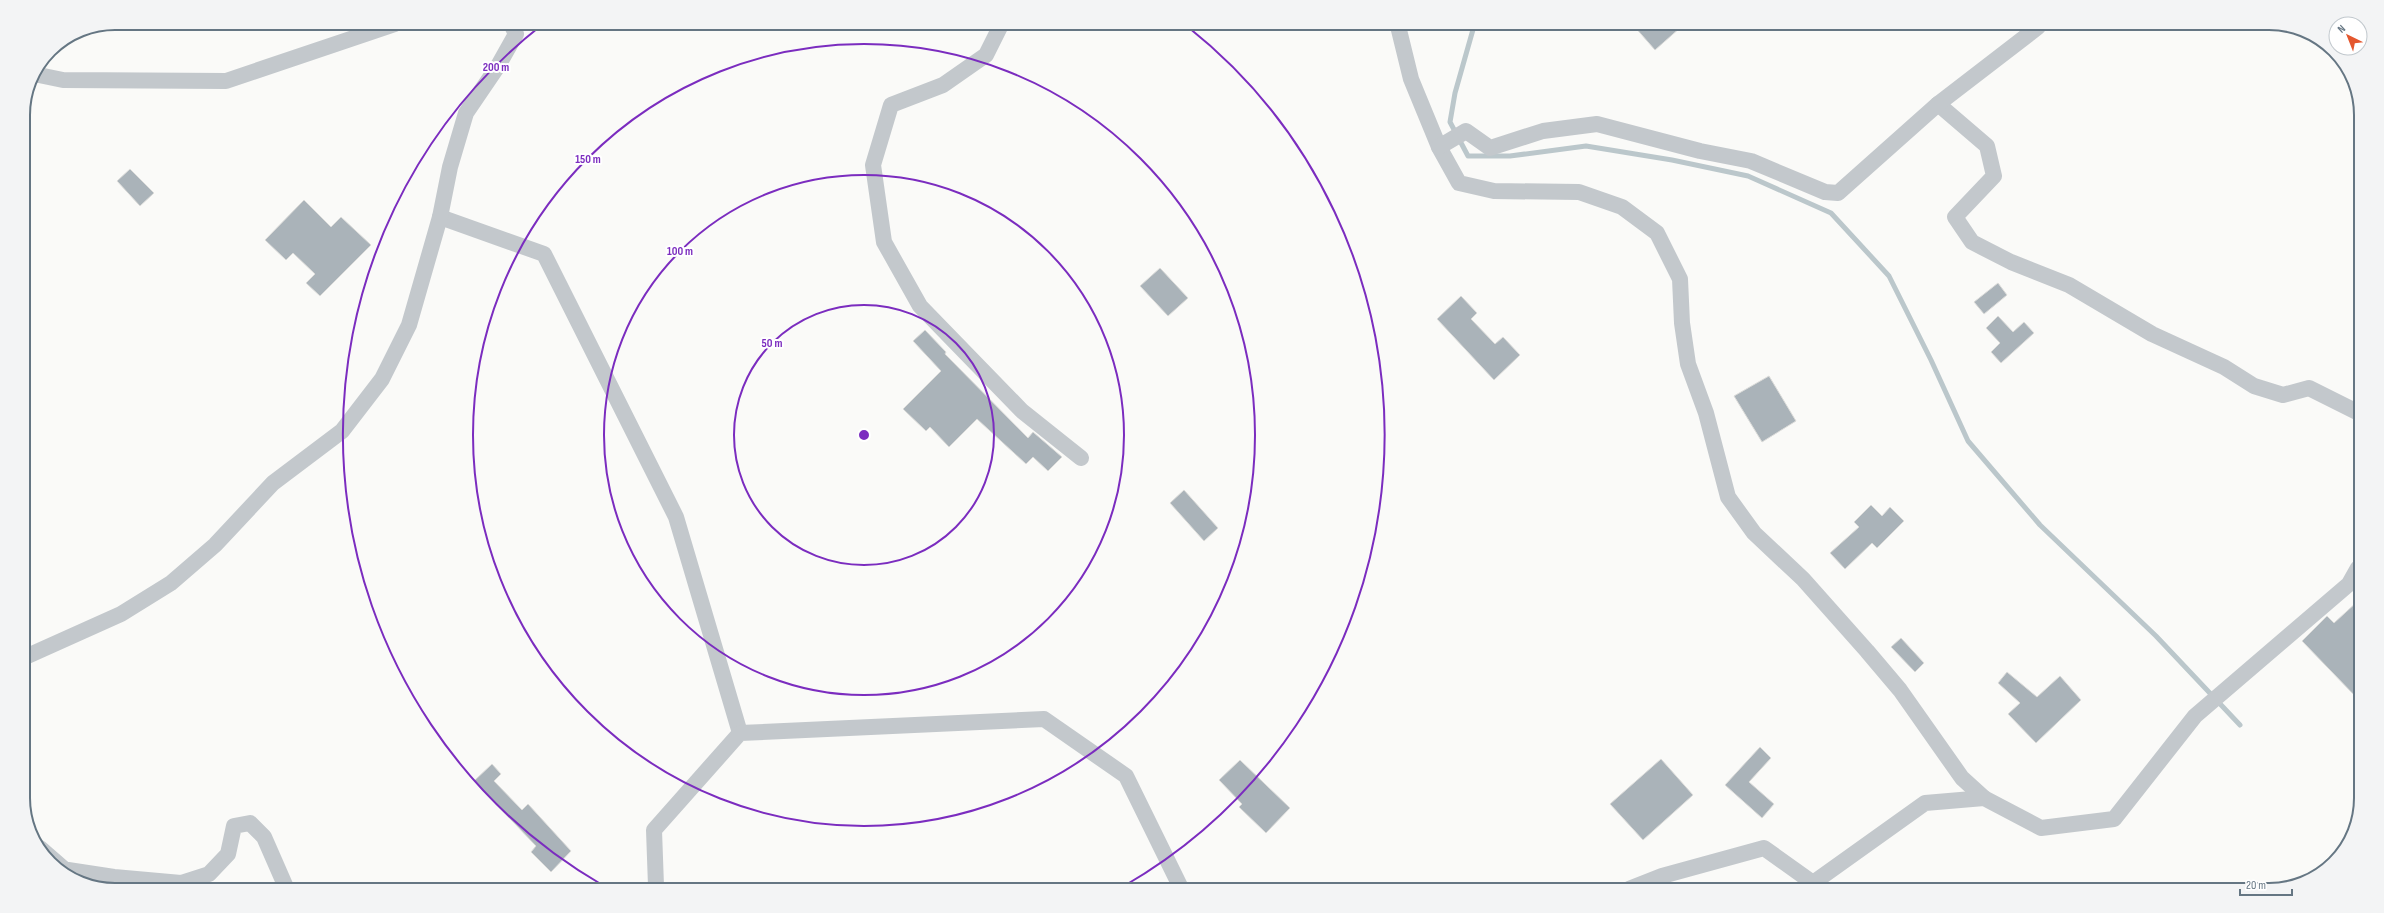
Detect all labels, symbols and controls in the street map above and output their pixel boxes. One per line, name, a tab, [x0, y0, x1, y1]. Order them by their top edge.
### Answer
north arrow	[2328, 16, 2368, 56]
text: N	[2335, 22, 2348, 36]
text: 200 m	[483, 60, 509, 75]
text: 150 m	[575, 152, 601, 167]
text: 100 m	[667, 244, 693, 259]
text: 50 m	[762, 336, 782, 351]
centre of rings	[857, 428, 871, 442]
scale bar	[2240, 871, 2292, 897]
text: 20 m	[2246, 878, 2266, 893]

